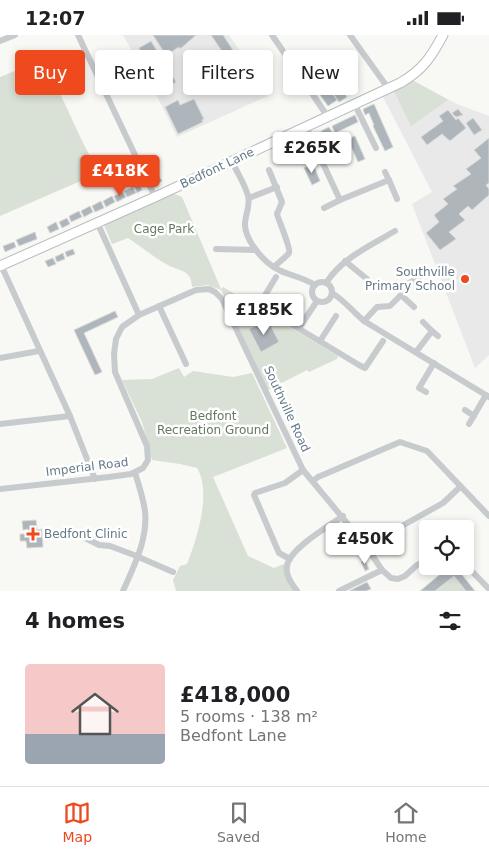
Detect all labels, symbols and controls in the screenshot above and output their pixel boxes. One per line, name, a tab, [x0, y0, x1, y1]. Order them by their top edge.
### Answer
text: 12:07	[25, 7, 85, 29]
chip: Buy	[15, 50, 85, 95]
chip: Rent	[95, 50, 173, 95]
chip: Filters	[183, 50, 273, 95]
chip: New	[283, 50, 358, 95]
pin: £265K	[277, 131, 347, 174]
text: £265K	[284, 138, 340, 157]
street label: Bedfont Lane	[178, 145, 256, 191]
pin: £418K	[85, 155, 155, 197]
text: £418K	[92, 161, 148, 180]
park label: Cage Park	[134, 222, 194, 236]
place label: Southville Primary School	[365, 265, 455, 293]
marker: Southville Primary School	[459, 273, 471, 285]
pin: £185K	[229, 293, 299, 336]
text: £185K	[236, 300, 292, 319]
street label: Southville Road	[261, 364, 313, 454]
park label: Bedfont Recreation Ground	[157, 409, 269, 437]
street label: Imperial Road	[45, 455, 129, 479]
map controls	[419, 520, 474, 575]
button: locate	[419, 520, 474, 575]
pin: £450K	[330, 523, 400, 565]
marker: Bedfont Clinic	[26, 527, 40, 541]
place label: Bedfont Clinic	[44, 527, 128, 541]
text: £450K	[337, 529, 393, 548]
icon: filters	[436, 607, 464, 635]
text: 4 homes	[25, 609, 125, 633]
text: £418,000	[180, 683, 290, 707]
icon: home	[65, 684, 125, 744]
text: 5 rooms · 138 m²	[180, 707, 318, 726]
text: Bedfont Lane	[180, 726, 287, 745]
tab: Map	[62, 799, 92, 845]
tab: Saved	[217, 799, 260, 845]
tab: Home	[385, 799, 427, 845]

